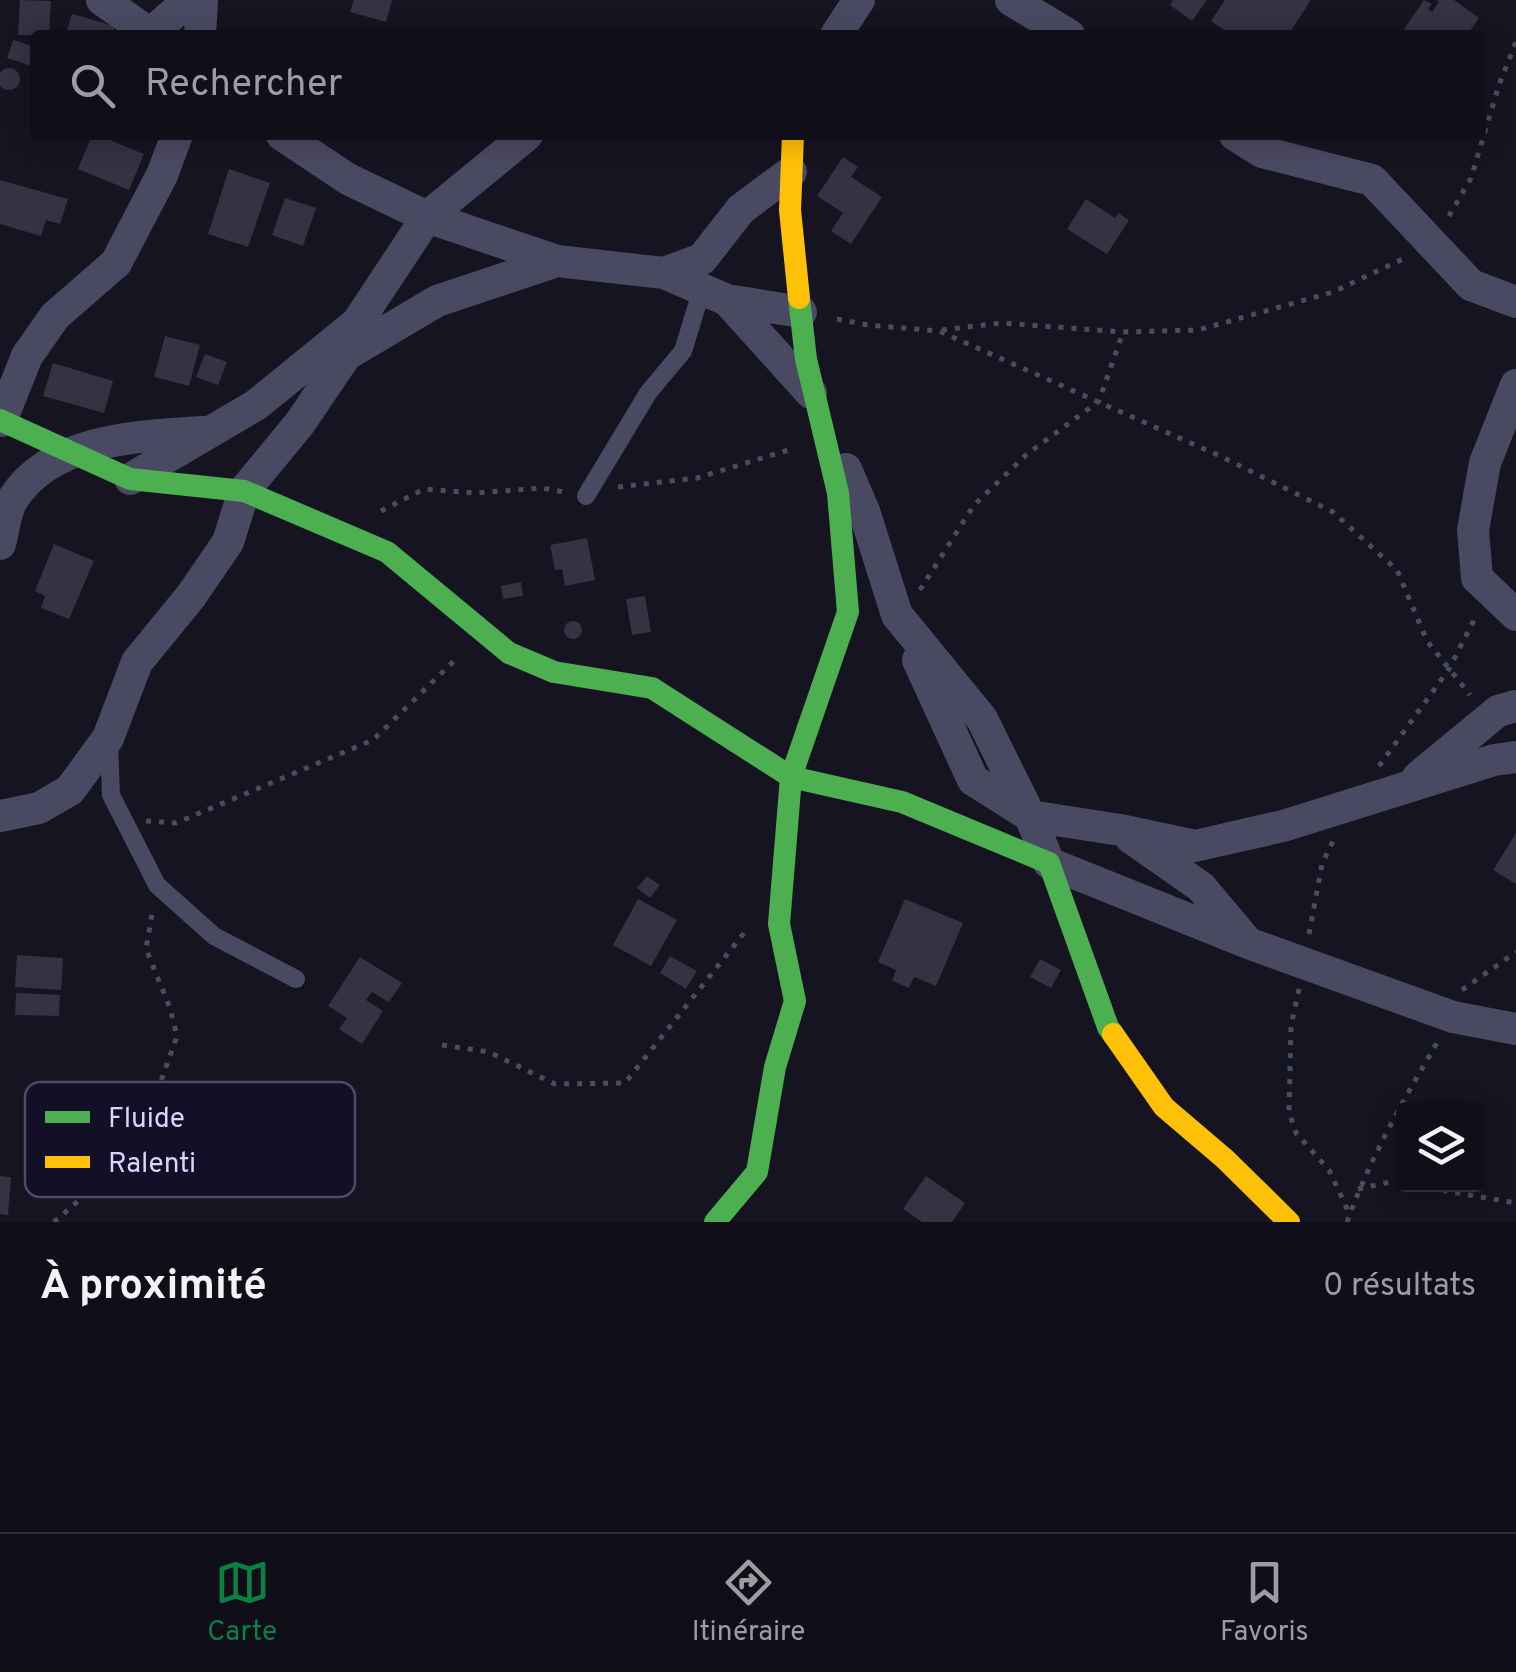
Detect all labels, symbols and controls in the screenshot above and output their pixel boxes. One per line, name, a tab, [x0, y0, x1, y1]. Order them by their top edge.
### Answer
search box	[30, 30, 1486, 140]
icon: search	[65, 58, 120, 113]
text: Rechercher	[145, 61, 343, 110]
legend	[25, 1082, 355, 1197]
text: Fluide	[108, 1102, 185, 1138]
map controls	[1396, 1102, 1486, 1192]
button: layers	[1396, 1102, 1486, 1192]
text: Ralenti	[108, 1147, 196, 1183]
text: À proximité	[40, 1261, 267, 1314]
text: 0 résultats	[1323, 1267, 1476, 1307]
tab: Carte	[207, 1555, 277, 1651]
tab: Itinéraire	[692, 1555, 805, 1651]
tab: Favoris	[1220, 1555, 1309, 1651]

